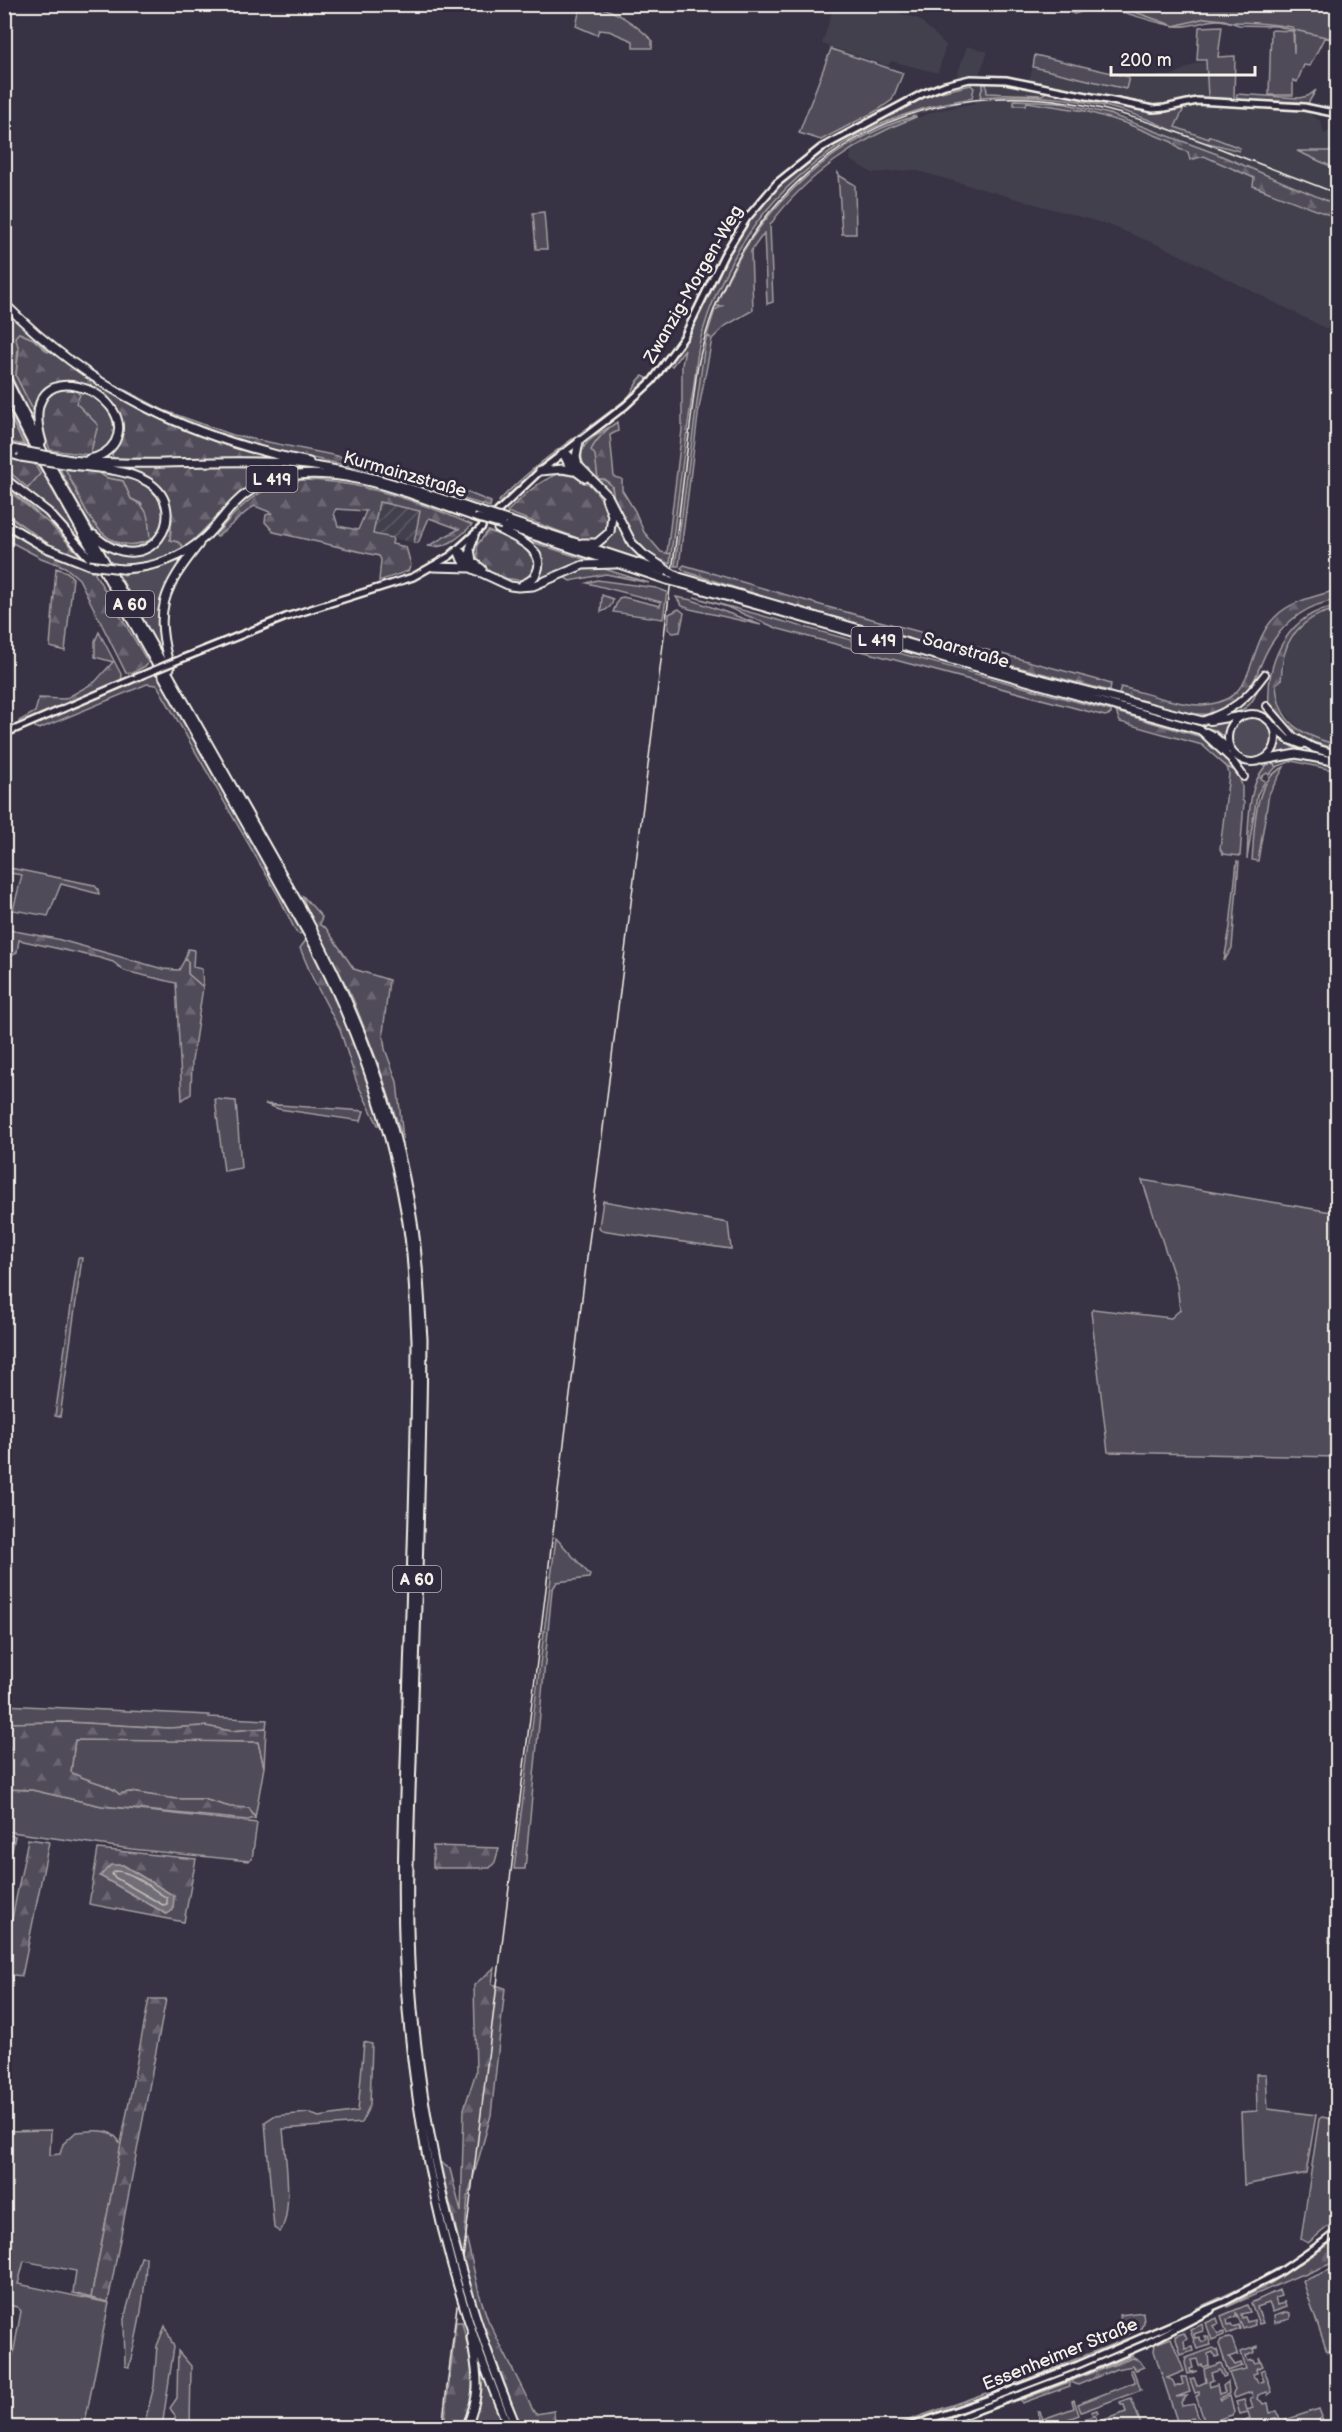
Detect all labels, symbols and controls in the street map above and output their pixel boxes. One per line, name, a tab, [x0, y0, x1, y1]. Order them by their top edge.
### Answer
scale bar	[1111, 39, 1255, 77]
text: 200 m	[1120, 50, 1172, 71]
street label: Zwanzig-Morgen-Weg	[639, 202, 747, 368]
street label: Kurmainzstraße	[341, 447, 469, 502]
road number: L 419	[246, 466, 298, 492]
road number: A 60	[106, 591, 154, 617]
road number: L 419	[852, 627, 902, 653]
street label: Saarstraße	[920, 628, 1012, 673]
road number: A 60	[393, 1566, 441, 1592]
street label: Essenheimer Straße	[980, 2314, 1141, 2395]

